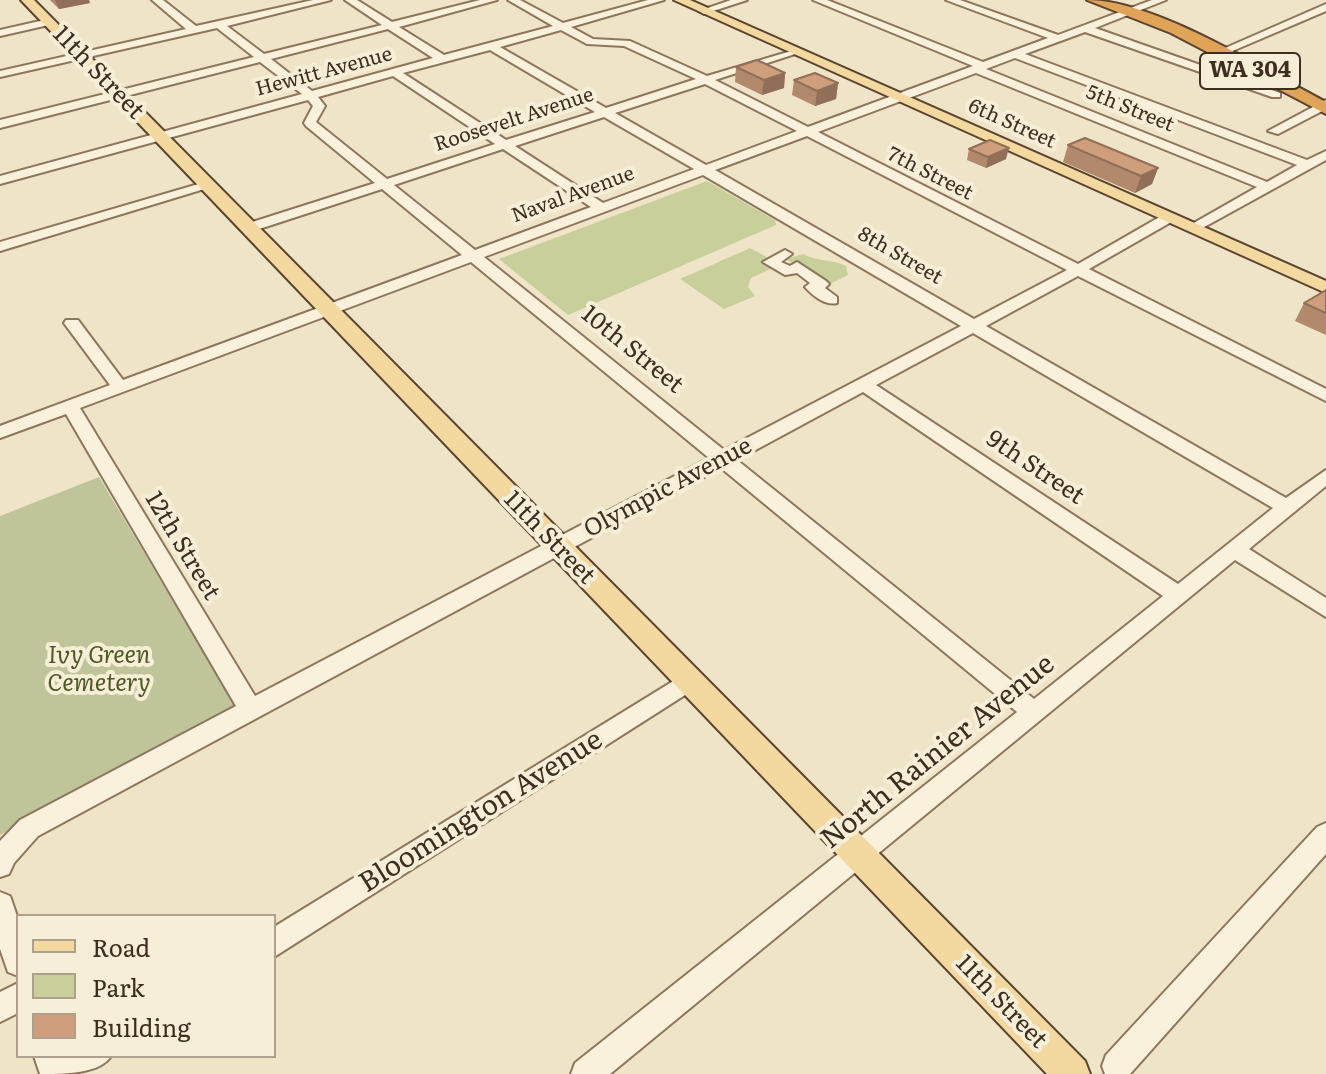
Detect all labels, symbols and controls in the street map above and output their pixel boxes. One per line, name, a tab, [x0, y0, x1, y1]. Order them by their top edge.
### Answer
street label: 11th Street	[46, 20, 150, 126]
street label: Hewitt Avenue	[253, 42, 395, 102]
road number: WA 304	[1200, 53, 1300, 89]
street label: 5th Street	[1083, 81, 1177, 137]
street label: Roosevelt Avenue	[431, 83, 597, 157]
street label: 6th Street	[965, 94, 1059, 154]
street label: 7th Street	[883, 142, 977, 206]
street label: Naval Avenue	[508, 162, 638, 228]
street label: 8th Street	[853, 222, 947, 290]
street label: 10th Street	[575, 300, 689, 400]
street label: 9th Street	[981, 425, 1089, 511]
street label: Olympic Avenue	[579, 432, 757, 544]
street label: 11th Street	[497, 485, 601, 591]
street label: 12th Street	[139, 487, 225, 605]
park label: Ivy Green Cemetery	[47, 642, 151, 698]
street label: North Rainier Avenue	[815, 648, 1061, 856]
street label: Bloomington Avenue	[353, 723, 609, 901]
legend	[16, 914, 276, 1058]
text: Road	[92, 929, 150, 964]
street label: 11th Street	[949, 949, 1053, 1055]
text: Park	[92, 969, 145, 1004]
text: Building	[92, 1009, 191, 1044]

